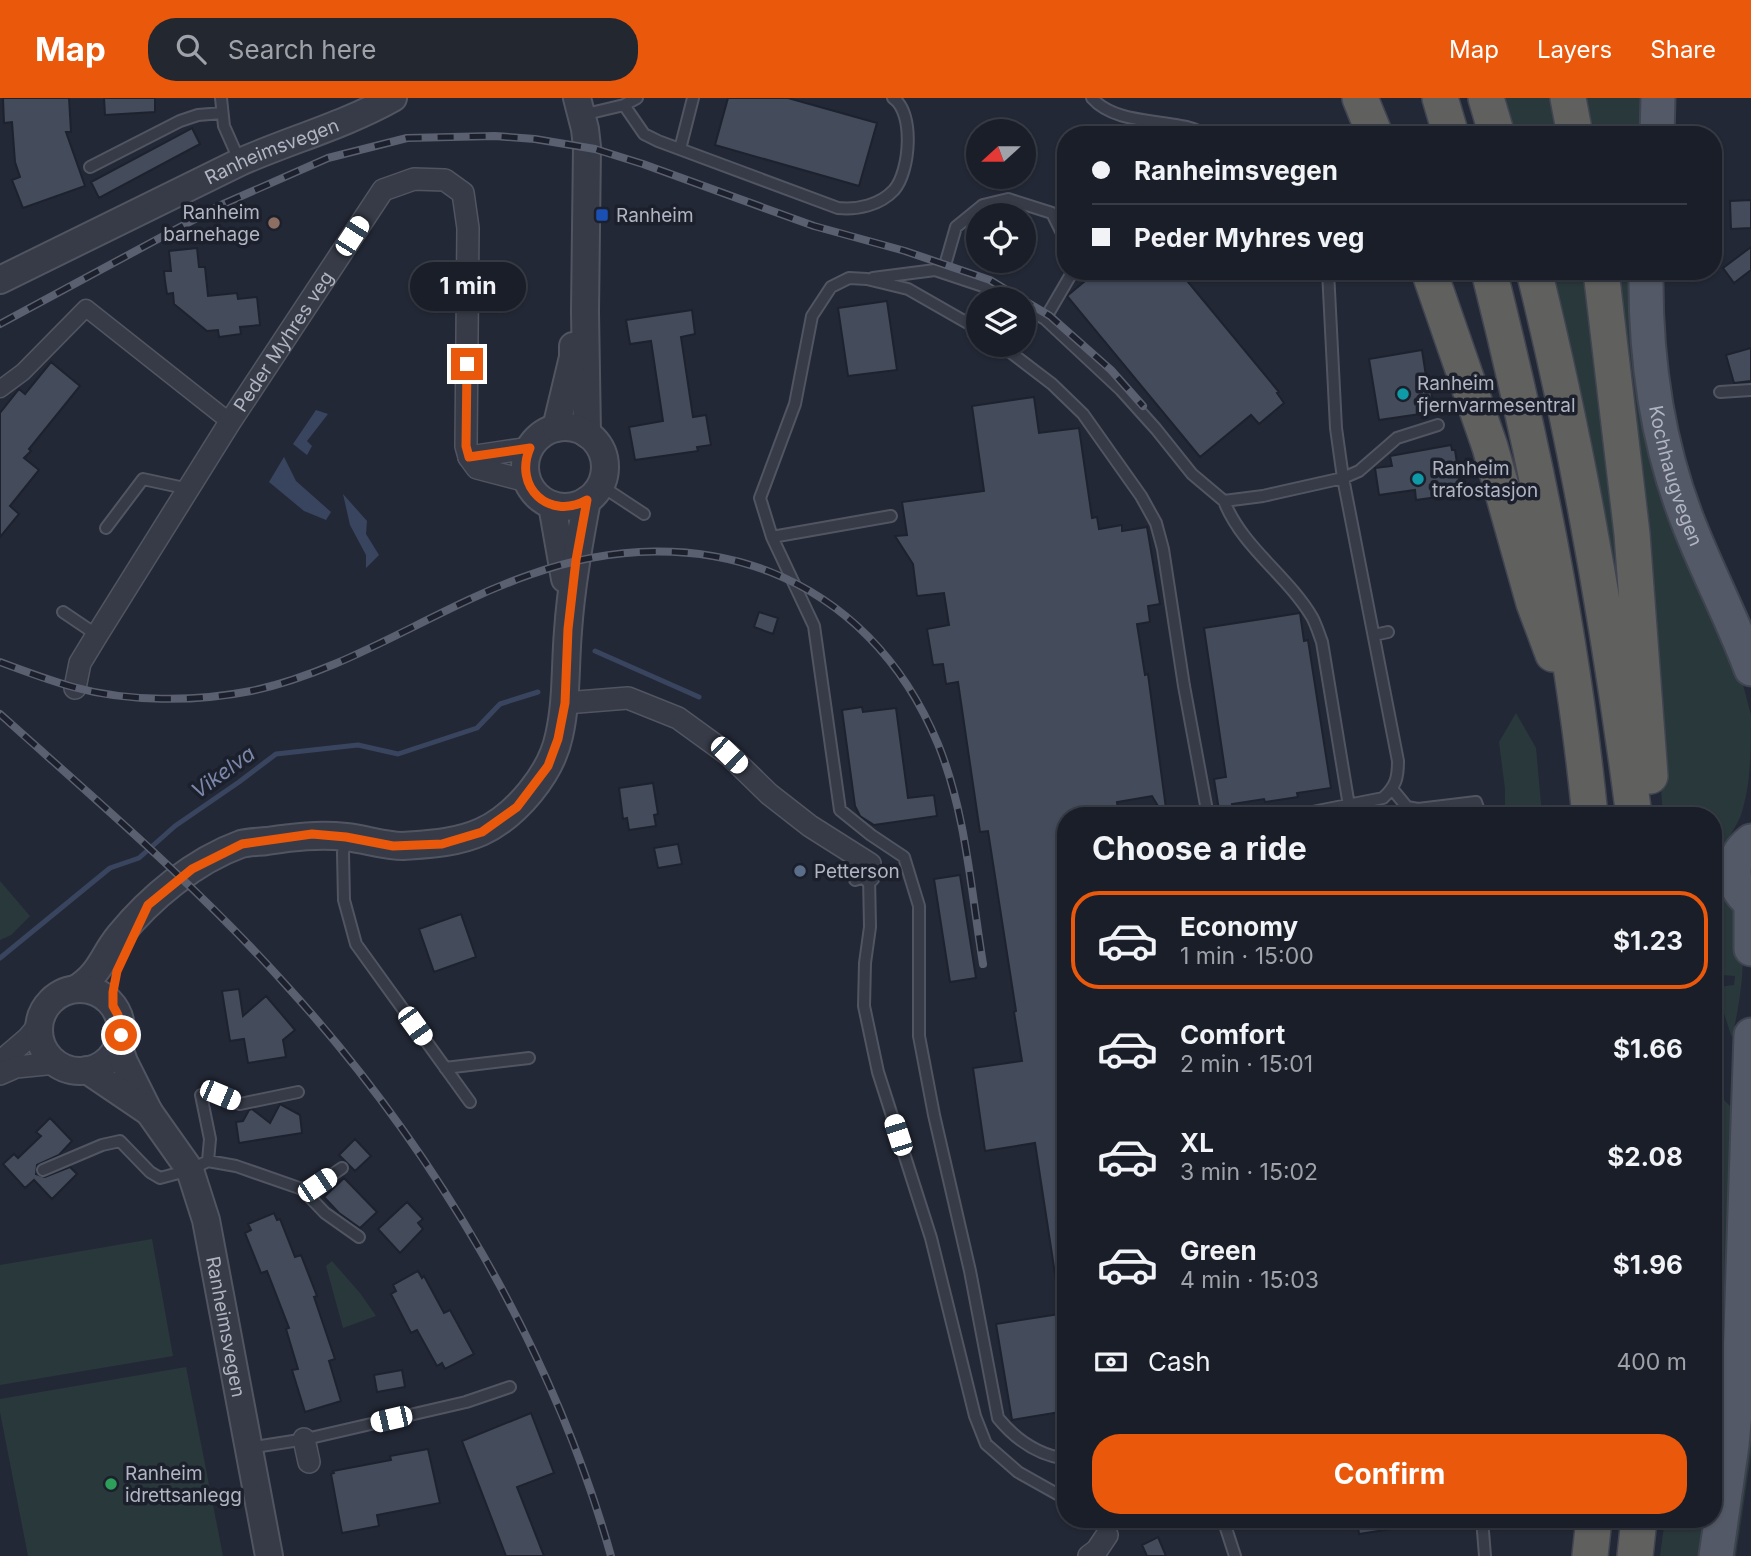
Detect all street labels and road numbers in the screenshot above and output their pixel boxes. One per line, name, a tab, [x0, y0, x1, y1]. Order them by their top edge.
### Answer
street label: Ranheimsvegen	[201, 113, 342, 189]
street label: Peder Myhres veg	[228, 267, 338, 416]
street label: Kochhaugvegen	[1645, 404, 1708, 549]
street label: Ranheimsvegen	[202, 1254, 250, 1399]

